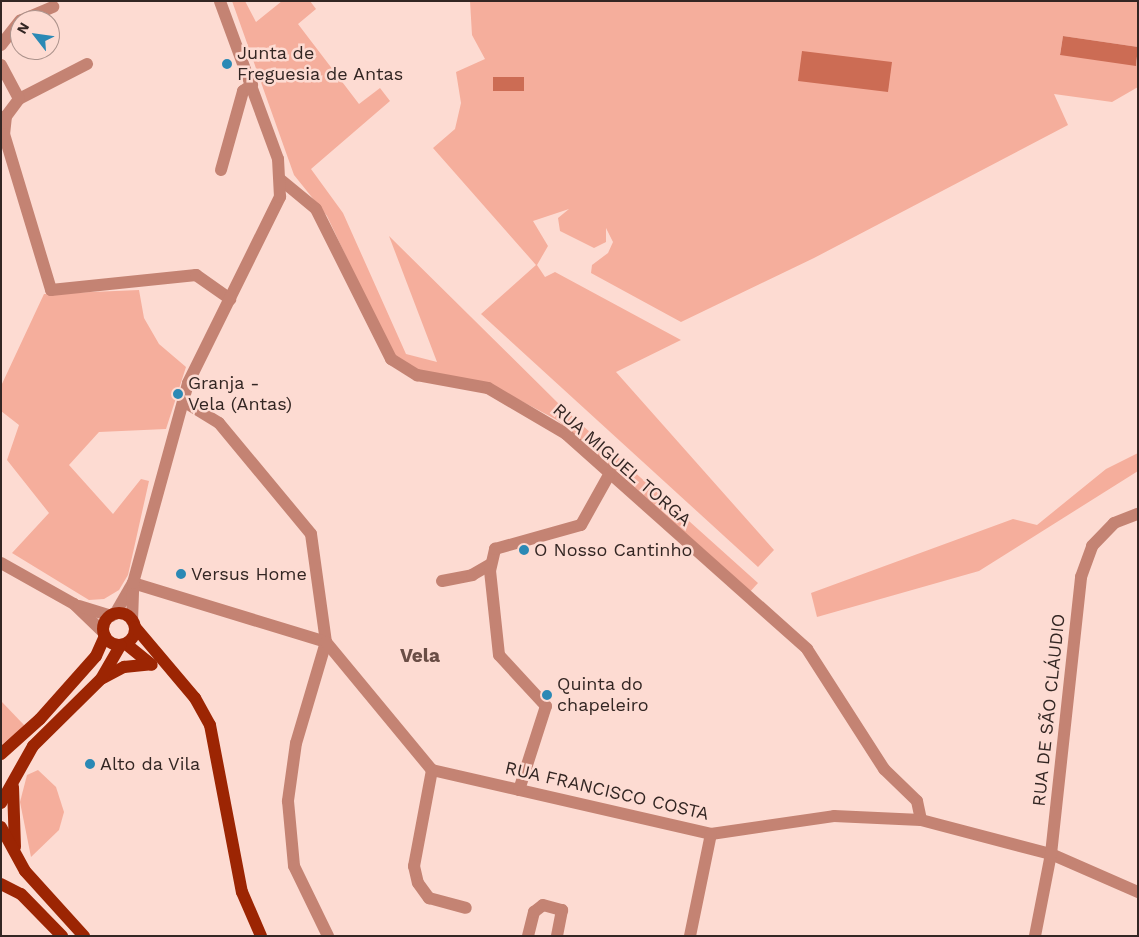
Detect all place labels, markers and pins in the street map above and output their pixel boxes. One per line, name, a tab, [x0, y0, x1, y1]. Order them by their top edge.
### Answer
place label: Junta de Freguesia de Antas	[237, 43, 404, 86]
marker: Junta de Freguesia de Antas	[221, 58, 233, 70]
place label: Granja - Vela (Antas)	[188, 373, 293, 416]
marker: Granja - Vela (Antas)	[172, 388, 184, 400]
place label: O Nosso Cantinho	[534, 539, 692, 561]
marker: O Nosso Cantinho	[518, 544, 530, 556]
place label: Versus Home	[191, 563, 307, 585]
marker: Versus Home	[175, 568, 187, 580]
place label: Quinta do chapeleiro	[557, 674, 649, 716]
marker: Quinta do chapeleiro	[541, 689, 553, 701]
place label: Alto da Vila	[100, 753, 201, 775]
marker: Alto da Vila	[84, 758, 96, 770]

